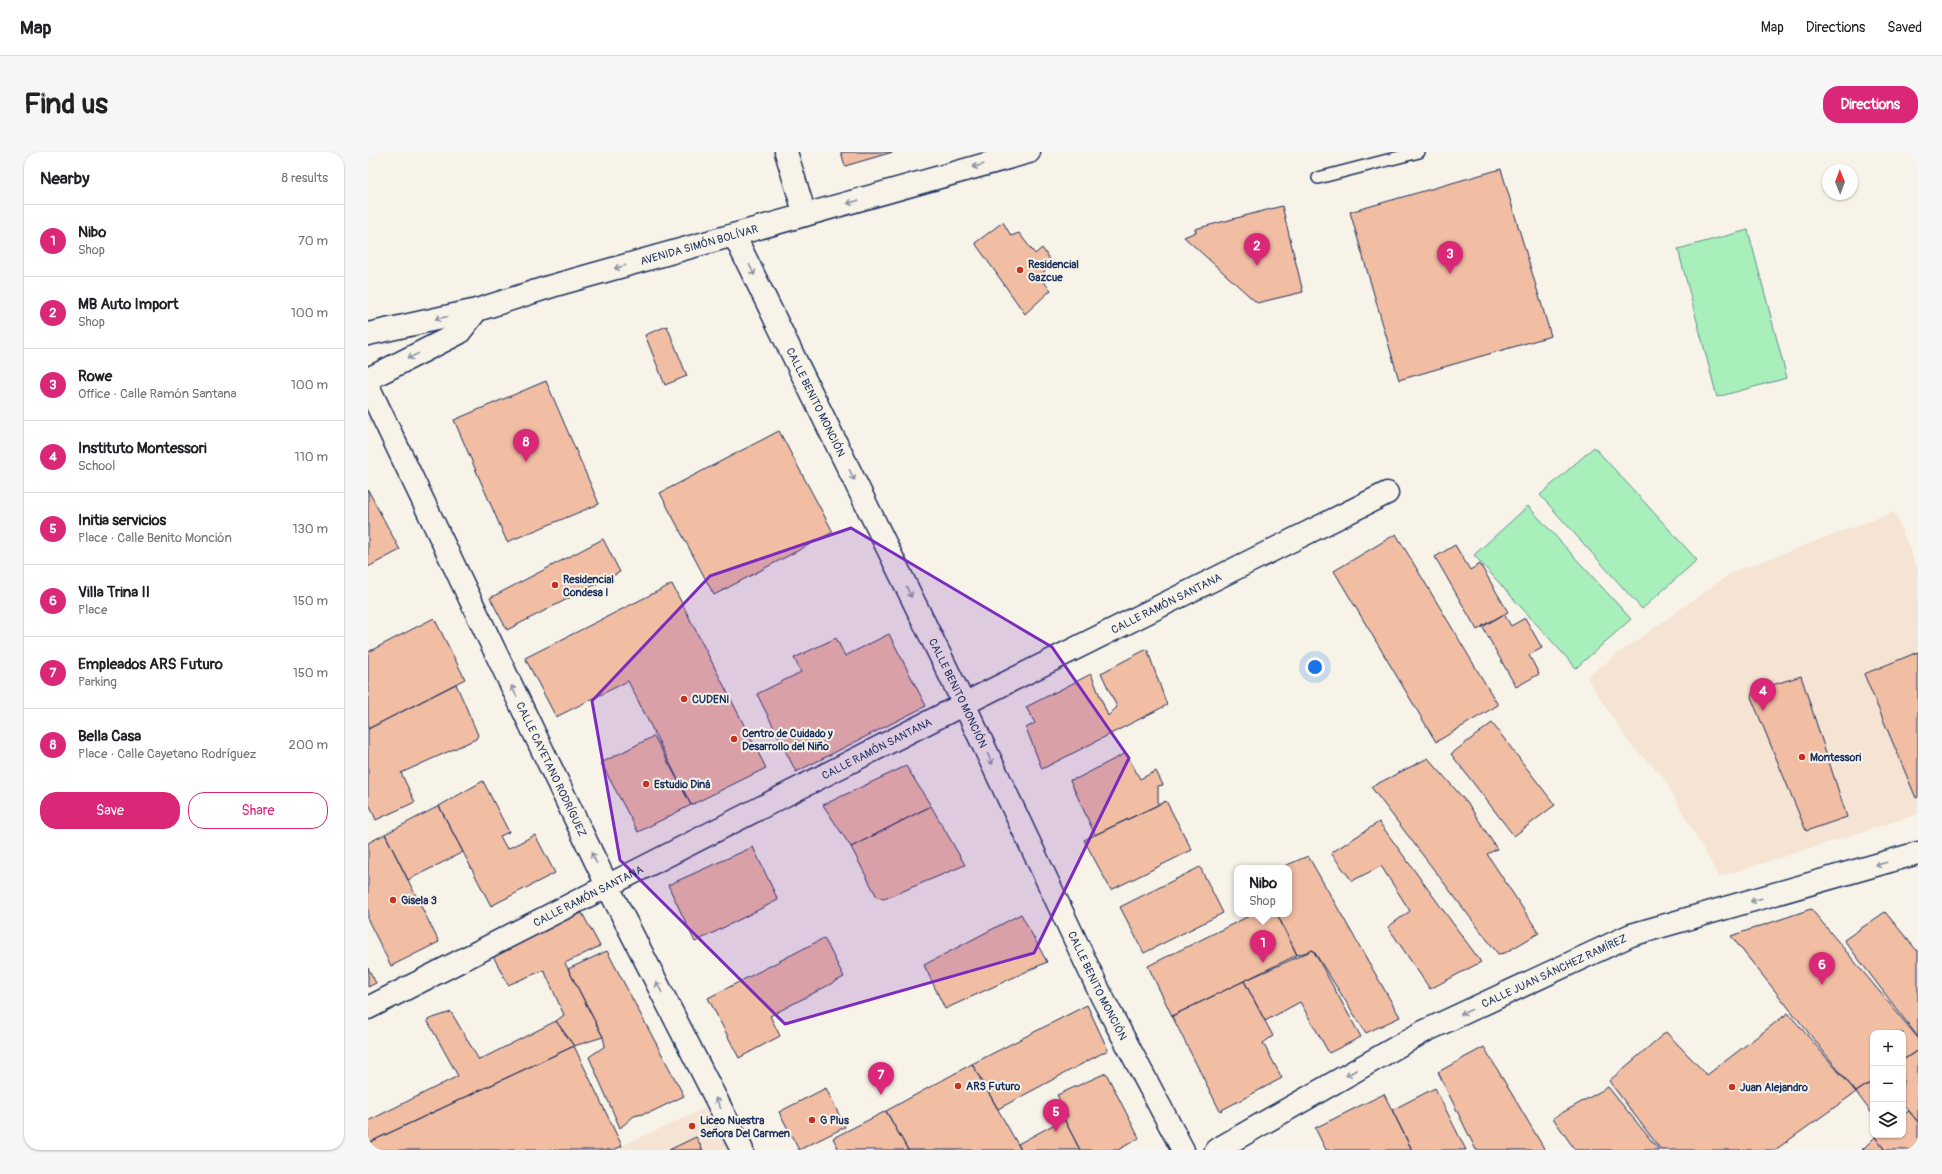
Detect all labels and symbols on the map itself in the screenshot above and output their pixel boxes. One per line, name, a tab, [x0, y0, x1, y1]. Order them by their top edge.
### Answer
one-way arrow	[972, 163, 985, 170]
north arrow	[1822, 164, 1858, 200]
one-way arrow	[847, 199, 860, 206]
street label: AVENIDA SIMÓN BOLÍVAR	[639, 222, 759, 267]
pin: 2	[1244, 233, 1270, 266]
pin: 3	[1437, 241, 1463, 274]
place label: Residencial Gazcue	[1028, 258, 1079, 284]
one-way arrow	[614, 264, 627, 271]
one-way arrow	[748, 264, 756, 276]
marker: Residencial Gazcue	[1015, 265, 1025, 275]
one-way arrow	[435, 314, 448, 322]
street label: CALLE BENITO MONCIÓN	[784, 345, 848, 459]
one-way arrow	[407, 353, 419, 360]
pin: 8	[513, 429, 539, 462]
one-way arrow	[849, 468, 856, 480]
street label: CALLE RAMÓN SANTANA	[1109, 570, 1224, 636]
place label: Residencial Condesa I	[563, 573, 614, 599]
marker: Residencial Condesa I	[550, 580, 560, 590]
one-way arrow	[906, 585, 913, 597]
street label: CALLE BENITO MONCIÓN	[926, 636, 990, 750]
your location	[1305, 657, 1325, 677]
pin: 4	[1750, 678, 1776, 711]
one-way arrow	[510, 685, 517, 697]
place label: CUDENI	[692, 693, 729, 706]
marker: CUDENI	[679, 694, 689, 704]
street label: CALLE CAYETANO RODRÍGUEZ	[514, 700, 590, 839]
street label: CALLE RAMÓN SANTANA	[819, 715, 934, 782]
place label: Centro de Cuidado y Desarrollo del Niño	[742, 727, 833, 753]
marker: Centro de Cuidado y Desarrollo del Niño	[729, 734, 739, 744]
place label: Montessori	[1810, 751, 1861, 764]
marker: Montessori	[1797, 752, 1807, 762]
one-way arrow	[987, 753, 994, 765]
place label: Estudio Diná	[654, 778, 710, 791]
marker: Estudio Diná	[641, 779, 651, 789]
one-way arrow	[590, 853, 598, 865]
one-way arrow	[1874, 861, 1887, 868]
street label: CALLE RAMÓN SANTANA	[531, 862, 645, 929]
place label: Gisela 3	[401, 894, 437, 907]
marker: Gisela 3	[388, 895, 398, 905]
one-way arrow	[1749, 897, 1762, 904]
street label: CALLE BENITO MONCIÓN	[1065, 929, 1130, 1042]
pin: 1	[1250, 930, 1276, 963]
street label: CALLE JUAN SÁNCHEZ RAMÍREZ	[1479, 931, 1629, 1010]
pin: 6	[1809, 952, 1835, 985]
one-way arrow	[655, 981, 662, 993]
one-way arrow	[1460, 1009, 1472, 1016]
pin: 7	[868, 1062, 894, 1095]
one-way arrow	[1345, 1070, 1357, 1078]
place label: ARS Futuro	[966, 1080, 1020, 1093]
marker: ARS Futuro	[953, 1081, 963, 1091]
place label: Juan Alejandro	[1740, 1081, 1808, 1094]
marker: Juan Alejandro	[1727, 1082, 1737, 1092]
one-way arrow	[714, 1097, 721, 1109]
pin: 5	[1043, 1099, 1069, 1132]
place label: Liceo Nuestra Señora Del Carmen	[700, 1114, 790, 1140]
place label: G Plus	[820, 1114, 849, 1127]
marker: G Plus	[807, 1115, 817, 1125]
marker: Liceo Nuestra Señora Del Carmen	[687, 1121, 697, 1131]

